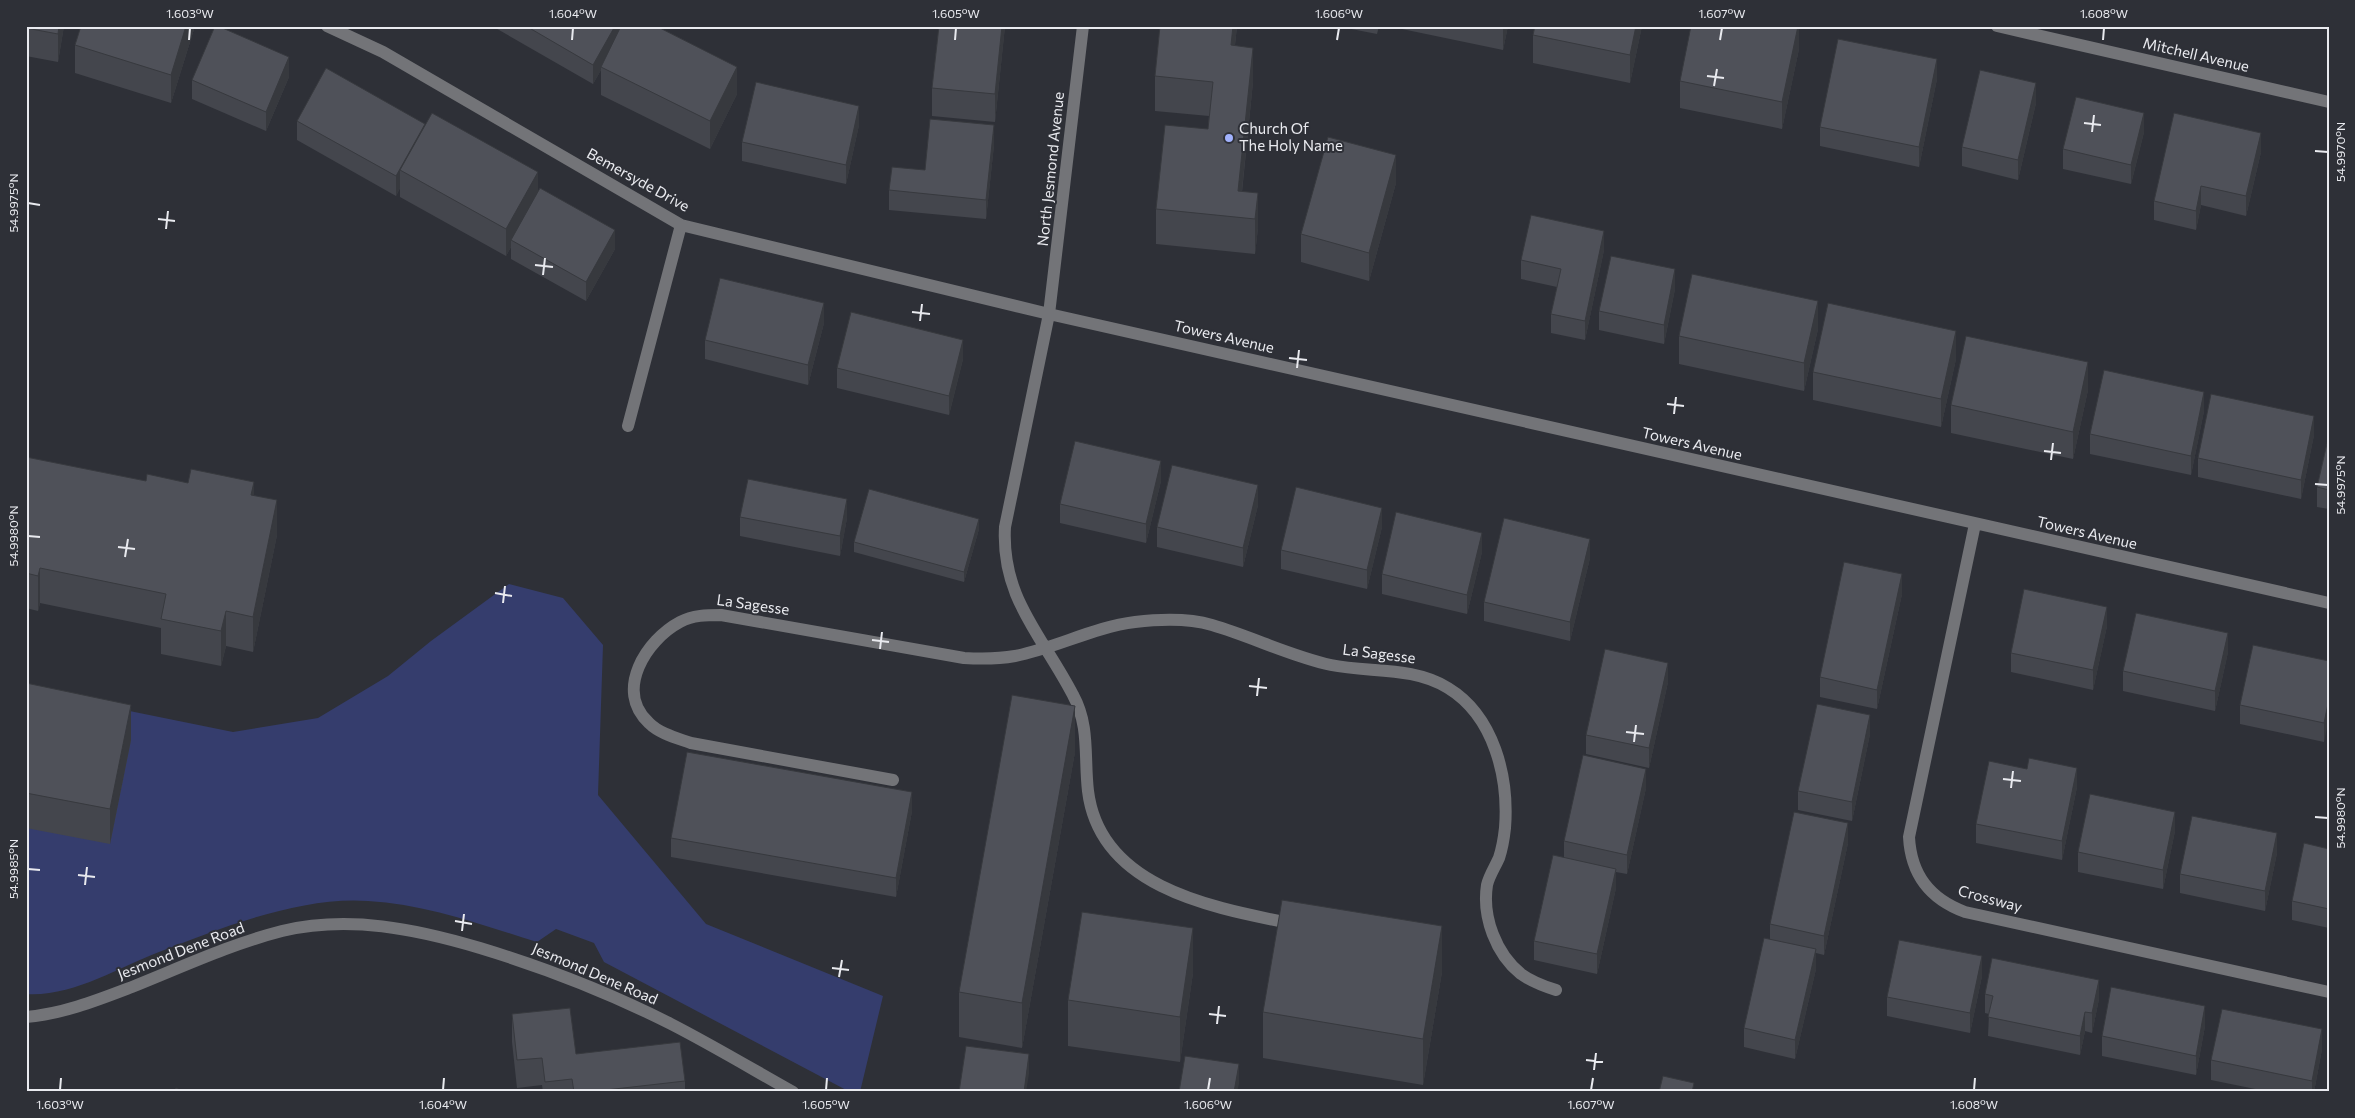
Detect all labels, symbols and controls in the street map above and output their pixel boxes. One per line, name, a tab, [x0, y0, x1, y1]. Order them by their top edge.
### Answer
text: 1.603°W	[166, 6, 214, 20]
text: 1.604°W	[549, 6, 597, 20]
text: 1.605°W	[932, 6, 980, 20]
text: 1.606°W	[1315, 6, 1363, 20]
text: 1.607°W	[1698, 6, 1746, 20]
text: 1.608°W	[2080, 6, 2128, 20]
street label: Mitchell Avenue	[2141, 33, 2251, 75]
street label: North Jesmond Avenue	[1033, 91, 1067, 247]
place label: Church Of The Holy Name	[1239, 119, 1343, 154]
text: 54.9970°N	[2333, 122, 2347, 182]
marker: Church Of The Holy Name	[1223, 132, 1235, 144]
street label: Bemersyde Drive	[584, 144, 693, 215]
text: 54.9975°N	[6, 173, 20, 233]
street label: Towers Avenue	[1172, 316, 1276, 356]
street label: Towers Avenue	[1640, 423, 1744, 463]
text: 54.9975°N	[2333, 455, 2347, 515]
text: 54.9980°N	[6, 506, 20, 566]
street label: Towers Avenue	[2035, 512, 2139, 552]
street label: La Sagesse	[716, 590, 791, 618]
street label: La Sagesse	[1342, 640, 1417, 666]
text: 54.9980°N	[2333, 788, 2347, 848]
text: 54.9985°N	[6, 839, 20, 899]
street label: Crossway	[1956, 881, 2024, 915]
street label: Jesmond Dene Road	[115, 918, 247, 983]
street label: Jesmond Dene Road	[530, 938, 661, 1008]
text: 1.603°W	[36, 1097, 84, 1111]
text: 1.604°W	[419, 1097, 467, 1111]
text: 1.605°W	[802, 1097, 850, 1111]
text: 1.606°W	[1184, 1097, 1232, 1111]
text: 1.607°W	[1567, 1097, 1615, 1111]
text: 1.608°W	[1950, 1097, 1998, 1111]

